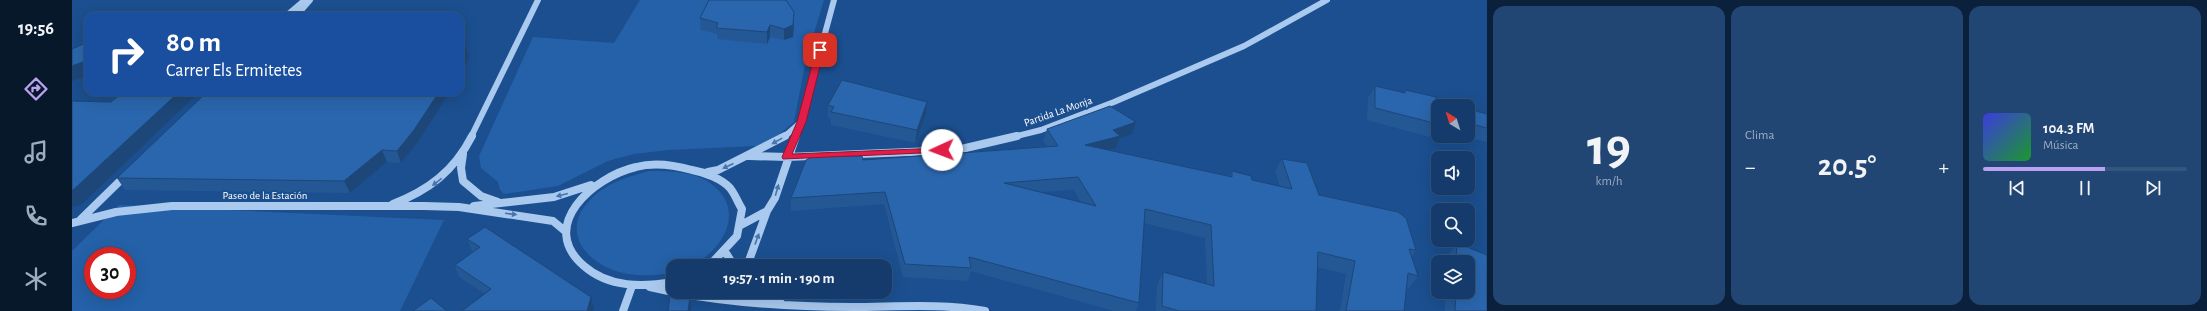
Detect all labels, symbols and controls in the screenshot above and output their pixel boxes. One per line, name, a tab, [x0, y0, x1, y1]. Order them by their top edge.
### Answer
text: 19:56	[18, 20, 54, 38]
icon: right	[100, 28, 152, 80]
text: 80 m	[166, 29, 221, 57]
pin	[803, 33, 837, 67]
icon: arrive	[809, 39, 831, 61]
text: Carrer Els Ermitetes	[166, 62, 302, 80]
icon: directions	[22, 75, 50, 103]
street label: Partida La Monja	[1023, 95, 1094, 128]
north arrow	[1431, 99, 1475, 143]
map controls	[1431, 99, 1475, 299]
text: 104.3 FM	[2043, 121, 2095, 136]
text: 19	[1587, 122, 1631, 174]
position arrow	[921, 129, 963, 171]
text: Clima	[1745, 129, 1775, 142]
icon: music	[22, 138, 50, 166]
one-way arrow	[771, 138, 782, 145]
text: Música	[2043, 139, 2078, 152]
button: sound	[1431, 151, 1475, 195]
text: 20.5°	[1818, 151, 1876, 181]
text: −	[1745, 156, 1756, 178]
text: +	[1938, 156, 1949, 178]
one-way arrow	[723, 163, 734, 169]
text: km/h	[1596, 175, 1622, 188]
one-way arrow	[431, 177, 442, 186]
icon: previous	[2006, 177, 2028, 199]
icon: pause	[2074, 177, 2096, 199]
icon: next	[2142, 177, 2164, 199]
one-way arrow	[774, 184, 780, 196]
street label: Paseo de la Estación	[223, 190, 307, 201]
one-way arrow	[556, 193, 568, 199]
icon: phone	[22, 202, 50, 230]
button: search	[1431, 203, 1475, 247]
one-way arrow	[505, 211, 517, 217]
one-way arrow	[754, 232, 760, 244]
speed limit sign: 30	[84, 247, 136, 299]
button: layers	[1431, 255, 1475, 299]
icon: climate	[22, 265, 50, 293]
text: 19:57 · 1 min · 190 m	[723, 271, 835, 286]

